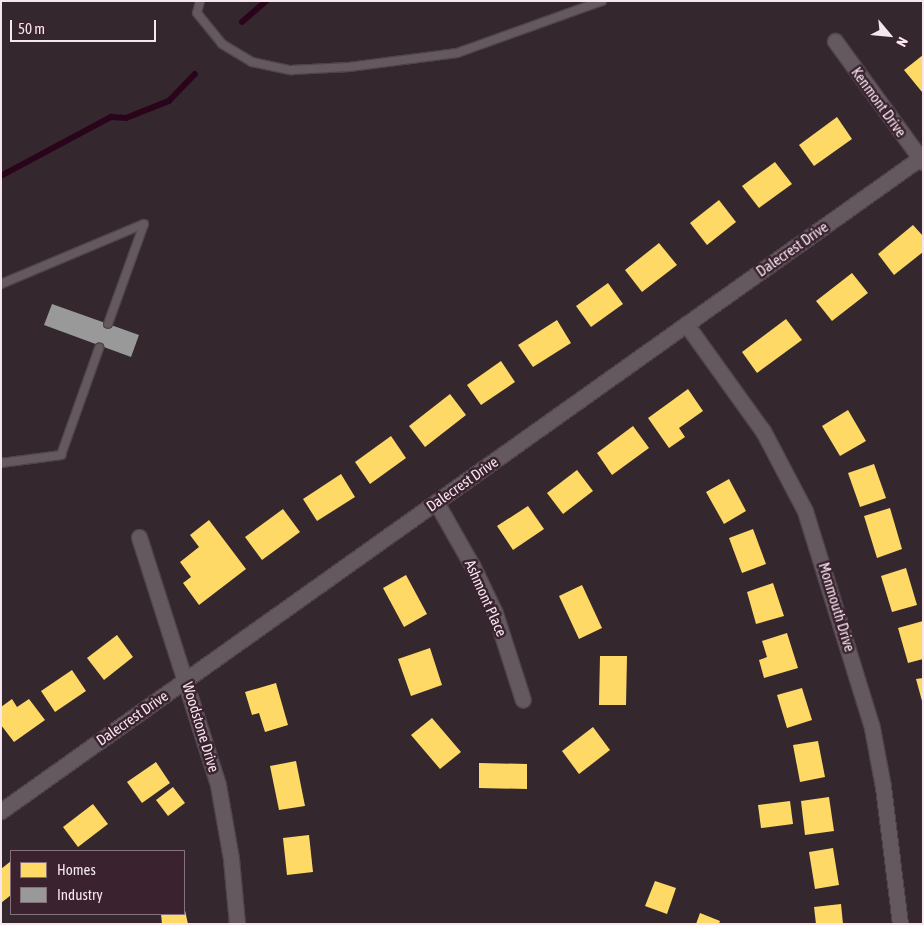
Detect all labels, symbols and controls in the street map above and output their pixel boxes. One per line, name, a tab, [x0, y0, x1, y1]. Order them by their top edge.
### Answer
scale bar	[12, 10, 159, 42]
north arrow	[864, 10, 914, 60]
text: 50 m	[18, 20, 45, 37]
text: N	[893, 35, 911, 49]
street label: Kenmont Drive	[848, 64, 910, 140]
street label: Dalecrest Drive	[753, 218, 831, 280]
street label: Dalecrest Drive	[423, 453, 501, 515]
street label: Ashmont Place	[461, 557, 511, 639]
street label: Monmouth Drive	[815, 560, 859, 654]
street label: Woodstone Drive	[179, 680, 223, 774]
street label: Dalecrest Drive	[93, 687, 171, 749]
legend	[10, 850, 185, 915]
text: Homes	[57, 861, 96, 878]
text: Industry	[57, 886, 103, 903]

